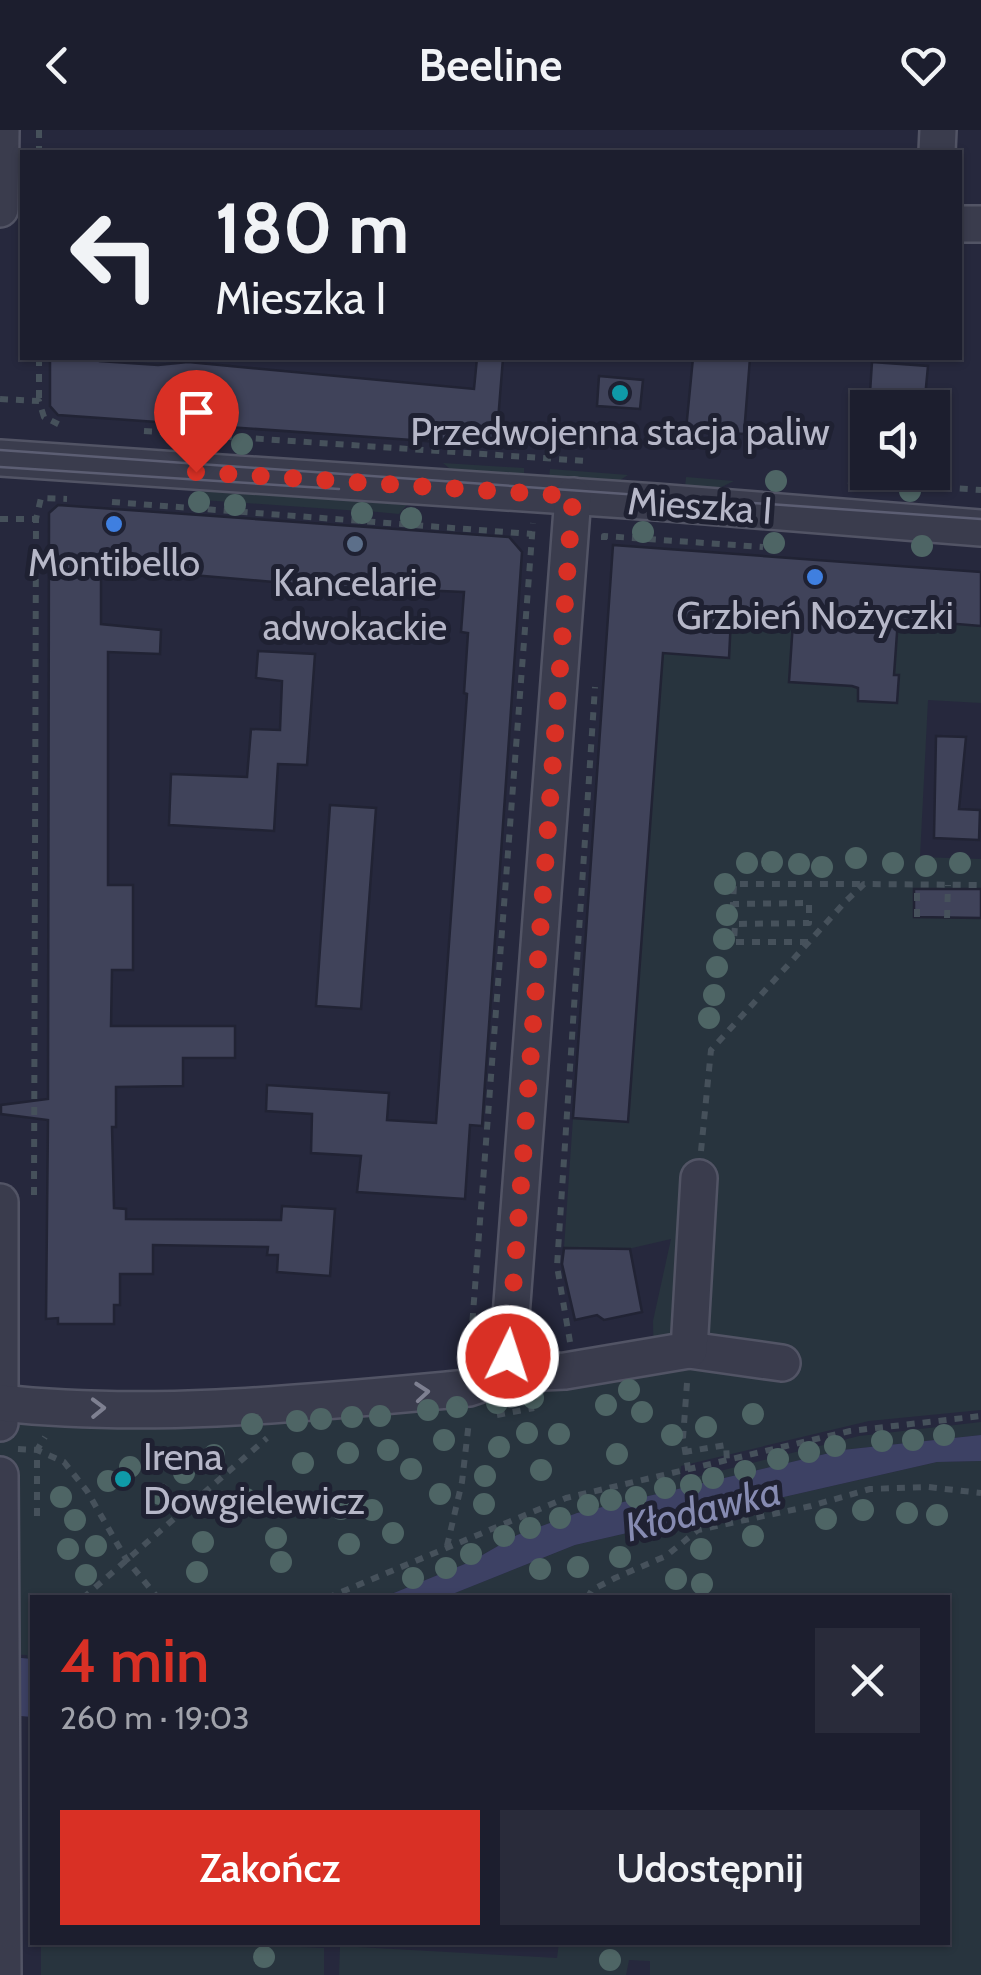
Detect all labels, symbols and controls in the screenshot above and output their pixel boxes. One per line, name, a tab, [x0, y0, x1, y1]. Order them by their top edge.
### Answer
icon: back	[30, 38, 85, 93]
text: Beeline	[419, 38, 562, 92]
icon: heart	[896, 38, 951, 93]
text: 180 m	[215, 185, 409, 271]
icon: left	[50, 190, 180, 320]
text: Mieszka I	[215, 271, 387, 325]
pin	[154, 370, 239, 473]
marker: Przedwojenna stacja paliw	[609, 382, 631, 404]
icon: arrive	[169, 385, 224, 440]
map controls	[850, 390, 950, 490]
button: sound	[850, 390, 950, 490]
place label: Przedwojenna stacja paliw	[410, 408, 830, 455]
street label: Mieszka I	[626, 477, 774, 534]
marker: Montibello	[103, 513, 125, 535]
marker: Kancelarie adwokackie	[344, 533, 366, 555]
place label: Montibello	[28, 539, 200, 586]
place label: Kancelarie adwokackie	[263, 559, 447, 650]
marker: Grzbień Nożyczki	[804, 566, 826, 588]
place label: Grzbień Nożyczki	[676, 592, 954, 639]
position arrow	[456, 1304, 560, 1408]
one-way arrow	[415, 1382, 431, 1404]
one-way arrow	[90, 1398, 106, 1419]
place label: Irena Dowgielewicz	[143, 1433, 365, 1524]
water label: Kłodawka	[620, 1466, 786, 1552]
marker: Irena Dowgielewicz	[112, 1468, 134, 1490]
text: 4 min	[60, 1624, 209, 1697]
button: close	[815, 1628, 920, 1733]
text: 260 m · 19:03	[60, 1698, 249, 1737]
button: Zakończ	[60, 1810, 480, 1925]
button: Udostępnij	[500, 1810, 920, 1925]

